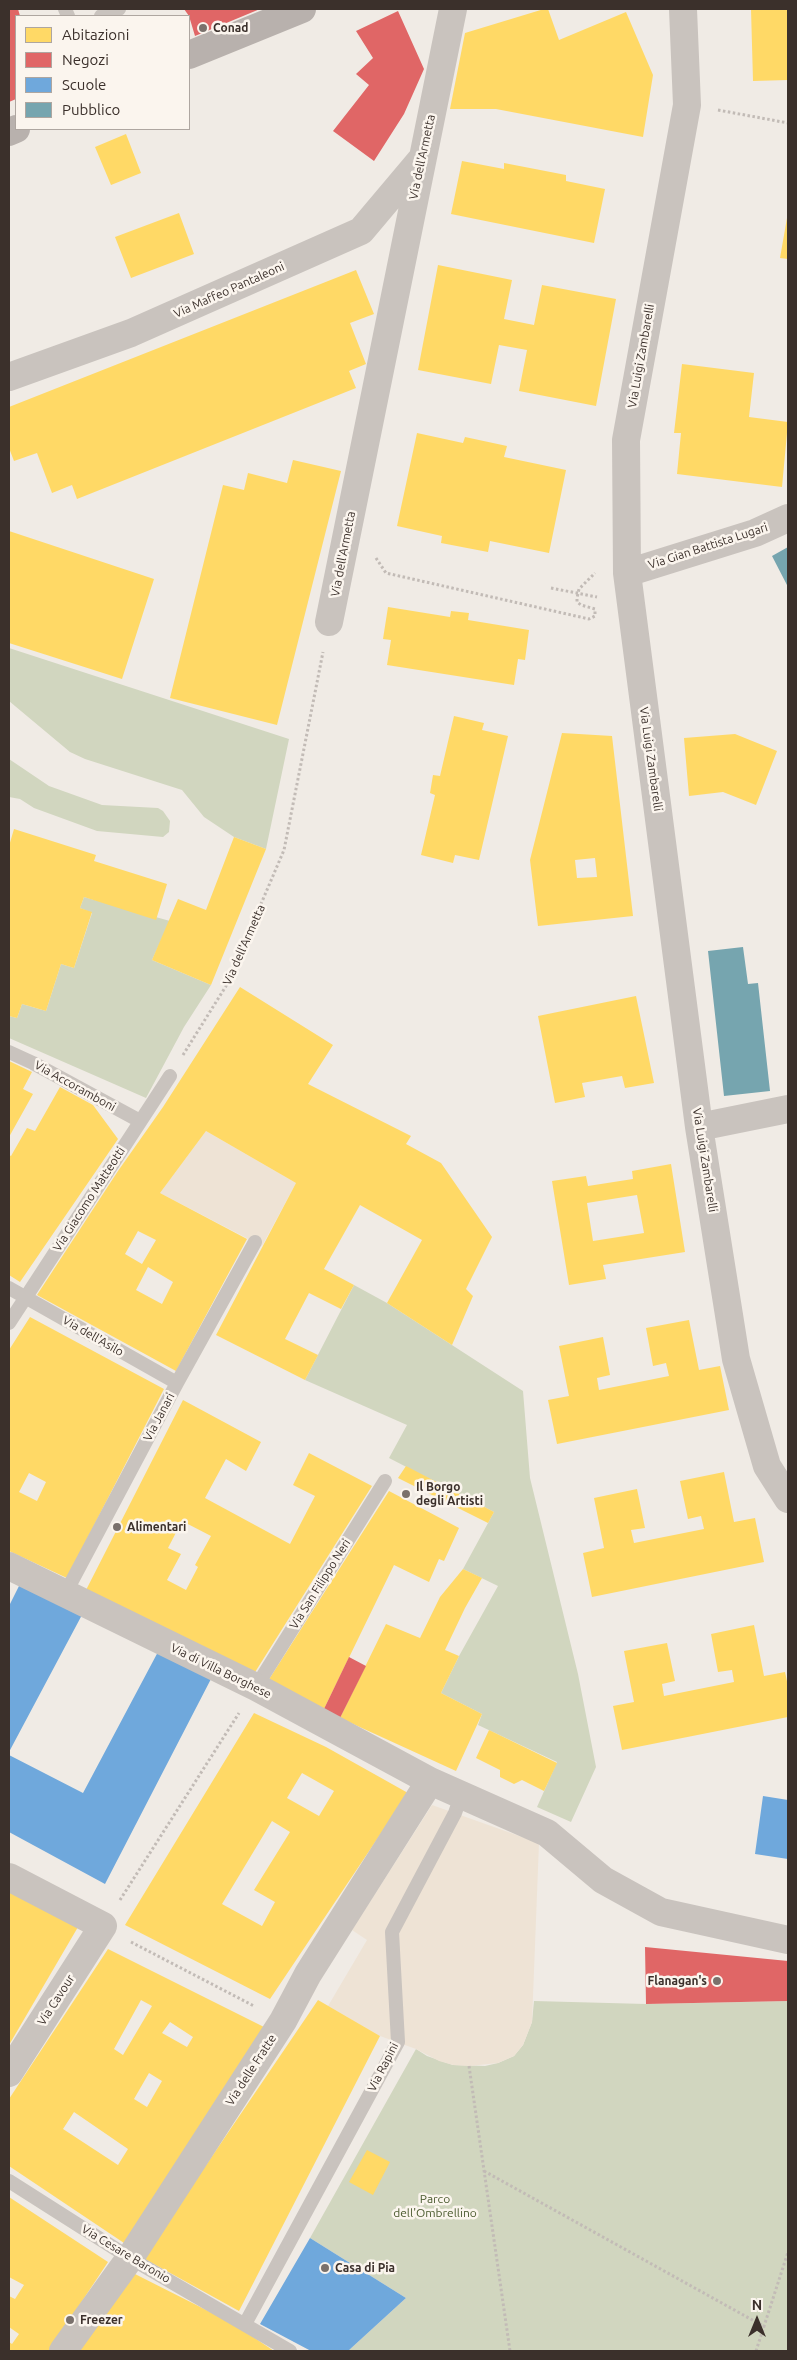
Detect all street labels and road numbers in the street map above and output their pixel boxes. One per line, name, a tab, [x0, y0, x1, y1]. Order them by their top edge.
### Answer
street label: Via dell'Armetta	[406, 113, 438, 201]
street label: Via Maffeo Pantaleoni	[172, 259, 286, 321]
street label: Via Luigi Zambarelli	[625, 303, 657, 409]
street label: Via dell'Armetta	[328, 510, 358, 598]
street label: Via Gian Battista Lugari	[646, 520, 770, 572]
street label: Via Luigi Zambarelli	[637, 706, 665, 812]
street label: Via dell'Armetta	[220, 902, 268, 988]
street label: Via Accoramboni	[32, 1058, 118, 1114]
street label: Via Luigi Zambarelli	[690, 1107, 720, 1213]
street label: Via Giacomo Matteotti	[50, 1144, 128, 1254]
street label: Via dell'Asilo	[60, 1313, 126, 1359]
street label: Via Janari	[140, 1390, 178, 1444]
street label: Via San Filippo Neri	[286, 1536, 354, 1632]
street label: Via di Villa Borghese	[168, 1640, 274, 1702]
street label: Via Cavour	[34, 1972, 78, 2028]
street label: Via delle Fratte	[223, 2032, 279, 2108]
street label: Via Rapini	[365, 2040, 401, 2094]
street label: Via Cesare Baronio	[79, 2222, 173, 2286]

